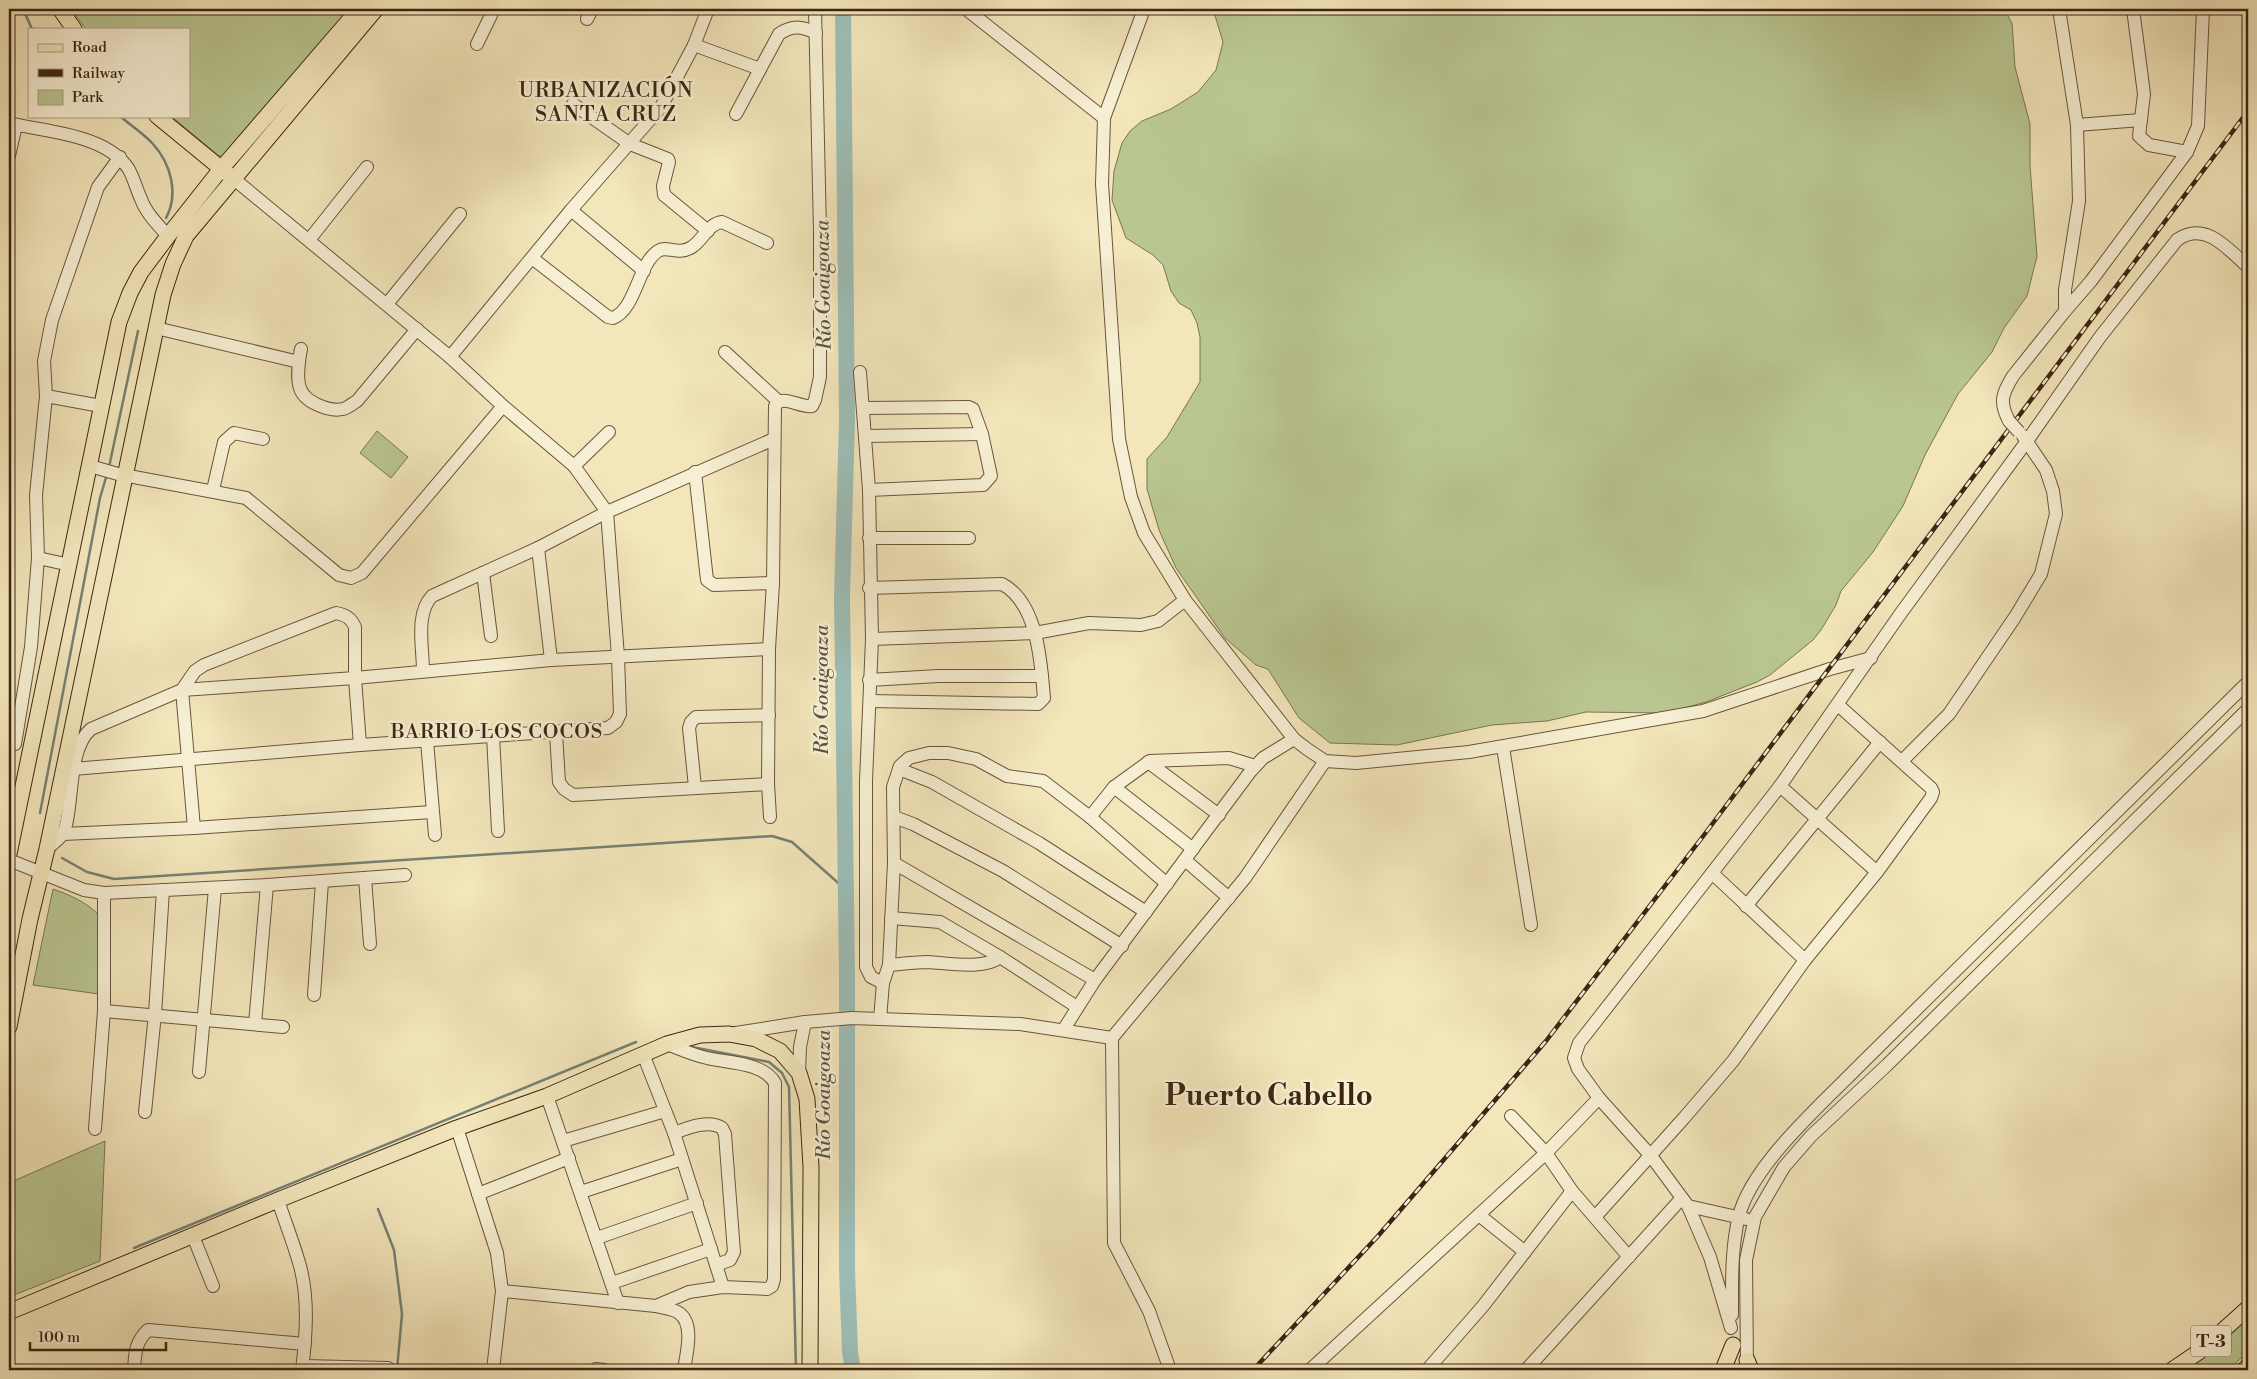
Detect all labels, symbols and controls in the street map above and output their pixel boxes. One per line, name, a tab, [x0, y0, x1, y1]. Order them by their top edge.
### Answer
legend	[28, 28, 190, 118]
text: Road	[72, 38, 107, 57]
text: Railway	[72, 64, 126, 83]
district label: URBANIZACIÓN SANTA CRUZ	[518, 75, 694, 128]
text: Park	[72, 88, 104, 107]
water label: Río Goaigoaza	[810, 219, 838, 351]
water label: Río Goaigoaza	[810, 624, 835, 756]
district label: BARRIO LOS COCOS	[390, 720, 603, 745]
water label: Río Goaigoaza	[812, 1029, 837, 1161]
district label: Puerto Cabello	[1165, 1078, 1373, 1114]
scale bar	[30, 1319, 166, 1351]
road number: T-3	[2191, 1325, 2231, 1356]
text: 100 m	[38, 1328, 80, 1347]

